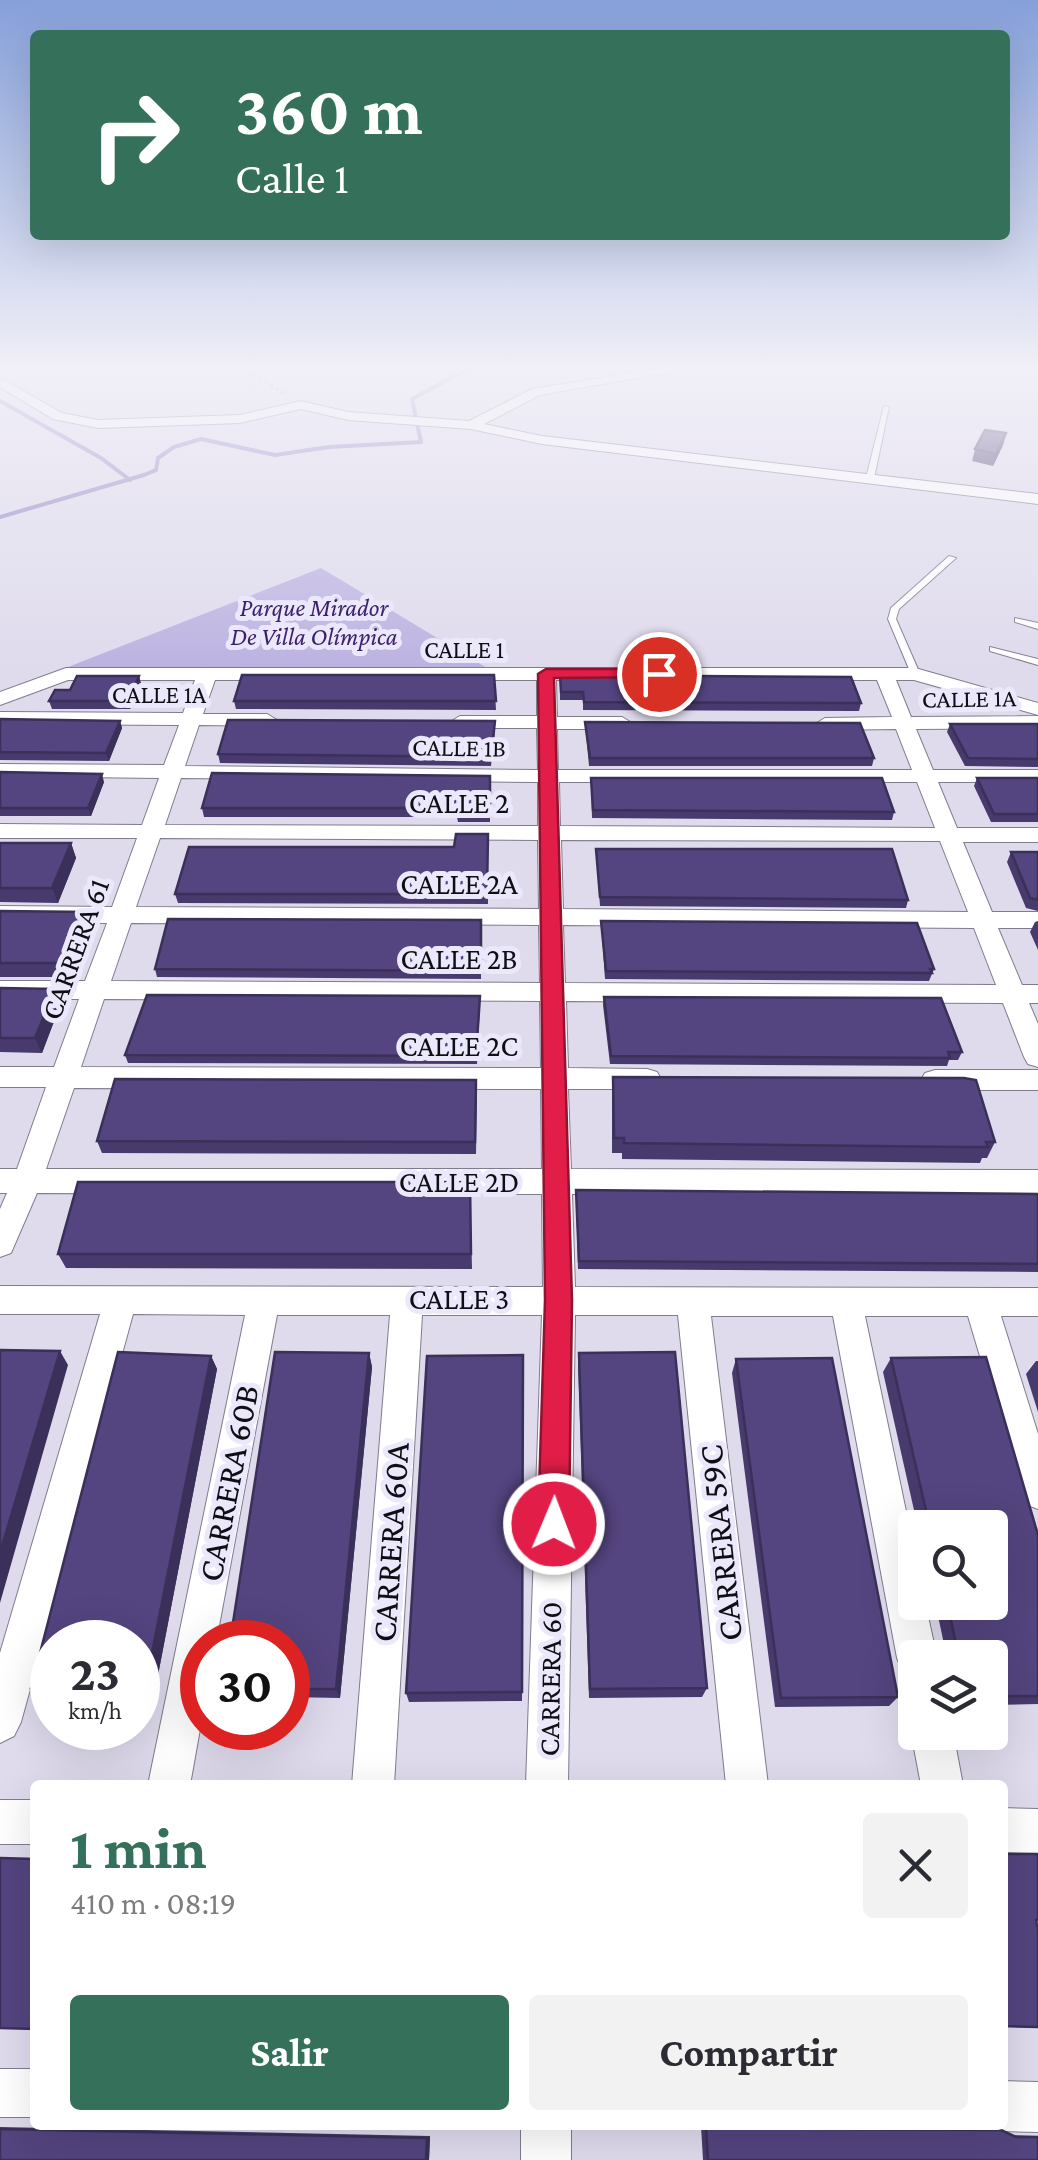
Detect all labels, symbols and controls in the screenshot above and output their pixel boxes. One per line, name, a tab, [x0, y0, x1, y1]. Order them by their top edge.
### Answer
icon: right	[70, 70, 200, 200]
text: 360 m	[235, 71, 423, 149]
text: Calle 1	[235, 153, 349, 203]
park label: Parque Mirador De Villa Olímpica	[230, 594, 398, 651]
pin	[617, 632, 702, 717]
street label: CALLE 1	[424, 636, 504, 663]
icon: arrive	[632, 647, 687, 702]
street label: CALLE 1A	[112, 681, 207, 708]
street label: CALLE 1A	[922, 684, 1017, 713]
street label: CALLE 1B	[412, 733, 506, 762]
street label: CALLE 2	[409, 786, 509, 819]
street label: CALLE 2A	[400, 867, 519, 900]
street label: CARRERA 61	[34, 874, 115, 1024]
street label: CALLE 2B	[400, 942, 518, 975]
street label: CALLE 2C	[400, 1029, 518, 1062]
street label: CALLE 2D	[399, 1165, 519, 1198]
street label: CALLE 3	[409, 1282, 509, 1315]
street label: CARRERA 60B	[190, 1381, 267, 1585]
street label: CARRERA 60A	[364, 1441, 417, 1643]
street label: CARRERA 59C	[691, 1443, 750, 1643]
position arrow	[502, 1472, 606, 1576]
map controls	[898, 1510, 1008, 1750]
button: search	[898, 1510, 1008, 1620]
street label: CARRERA 60	[532, 1601, 567, 1757]
speed limit sign: 30	[180, 1620, 310, 1750]
button: layers	[898, 1640, 1008, 1750]
text: 23	[70, 1645, 120, 1701]
text: km/h	[68, 1697, 122, 1724]
button: close	[863, 1813, 968, 1918]
text: 1 min	[70, 1814, 207, 1881]
text: 410 m · 08:19	[70, 1885, 236, 1921]
button: Salir	[70, 1995, 509, 2110]
button: Compartir	[529, 1995, 968, 2110]

